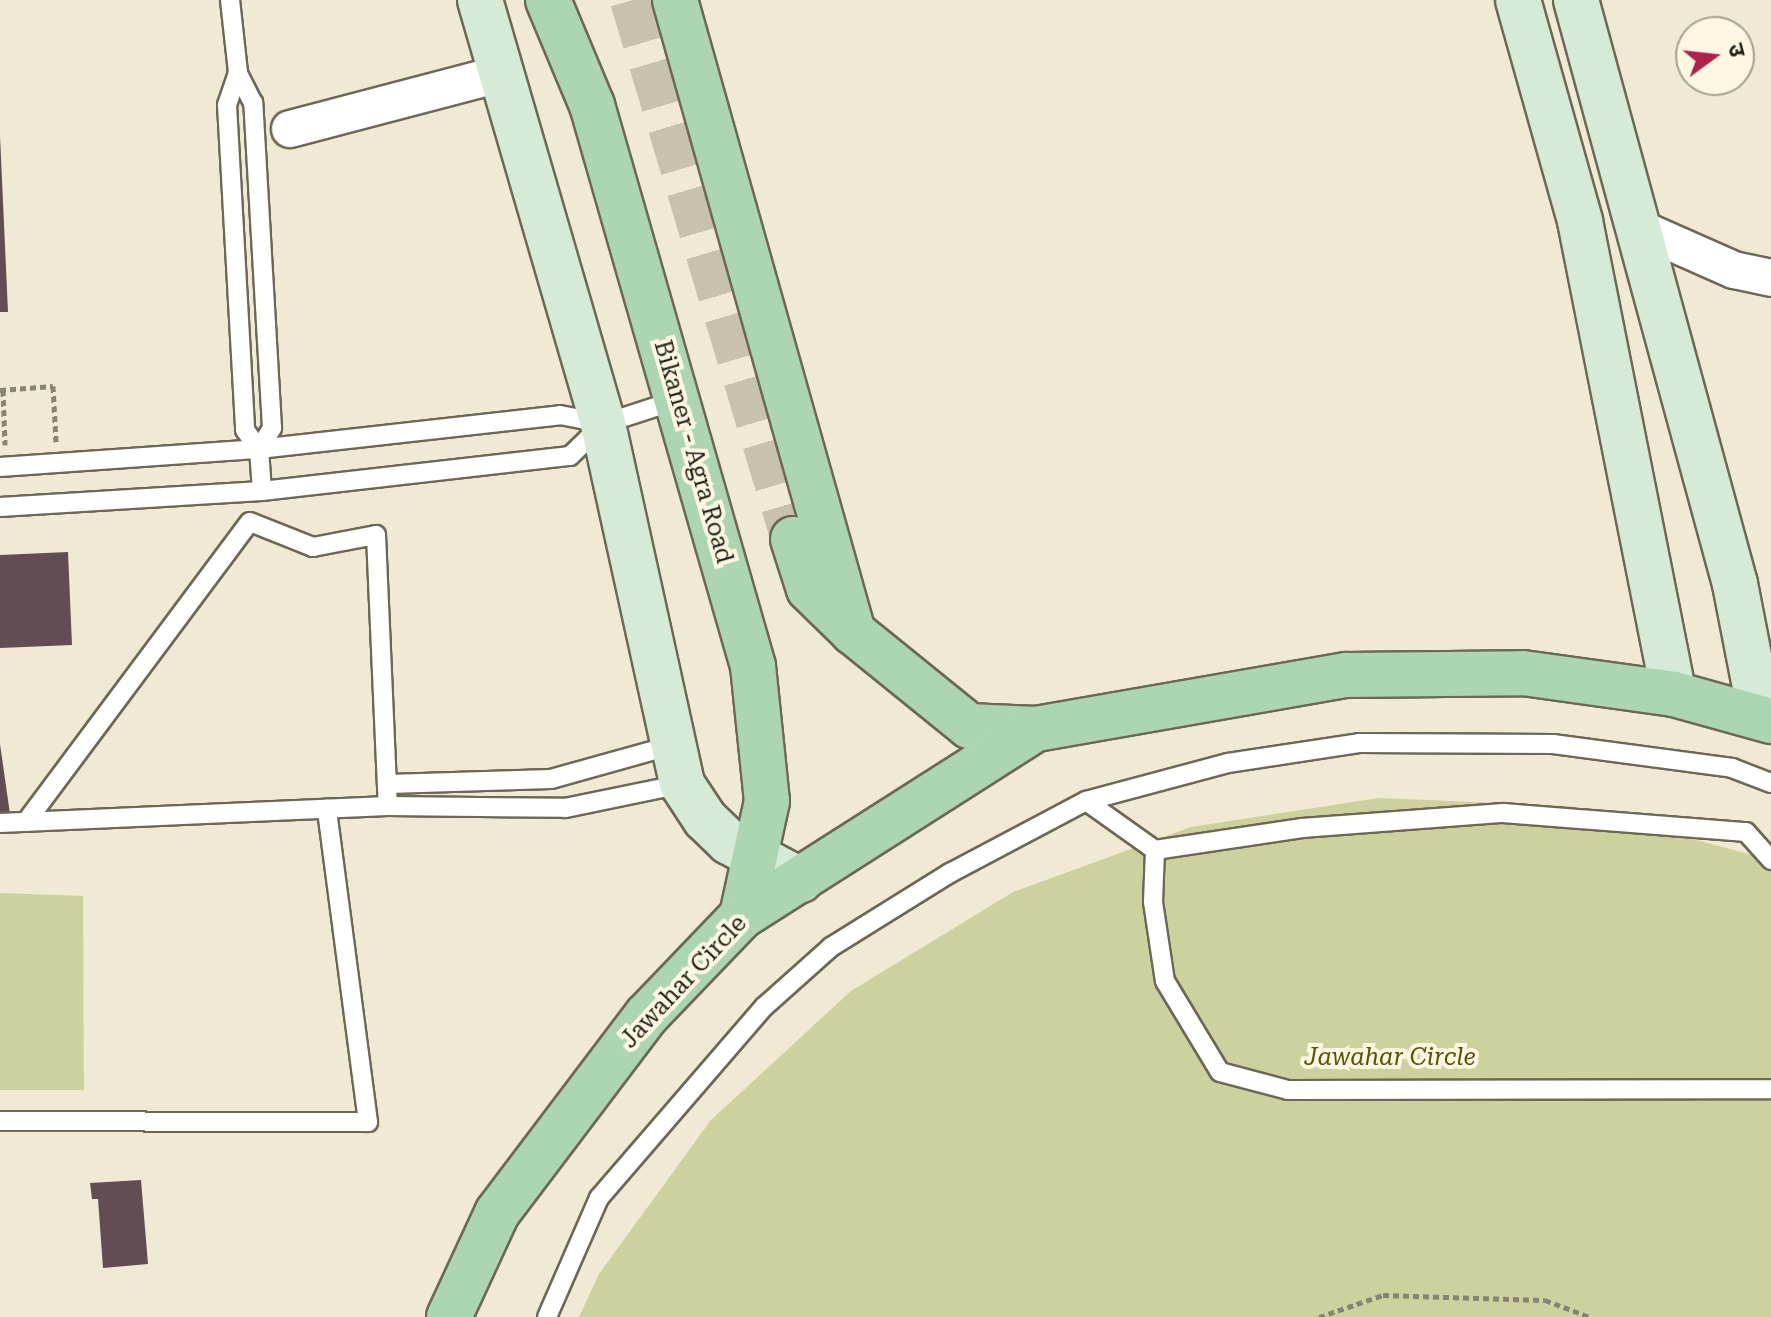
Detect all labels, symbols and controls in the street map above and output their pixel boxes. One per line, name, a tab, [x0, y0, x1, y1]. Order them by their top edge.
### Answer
north arrow	[1675, 16, 1755, 96]
text: उ	[1723, 41, 1750, 60]
street label: Bikaner - Agra Road	[647, 337, 739, 567]
street label: Jawahar Circle	[615, 910, 753, 1054]
park label: Jawahar Circle	[1304, 1044, 1476, 1072]

